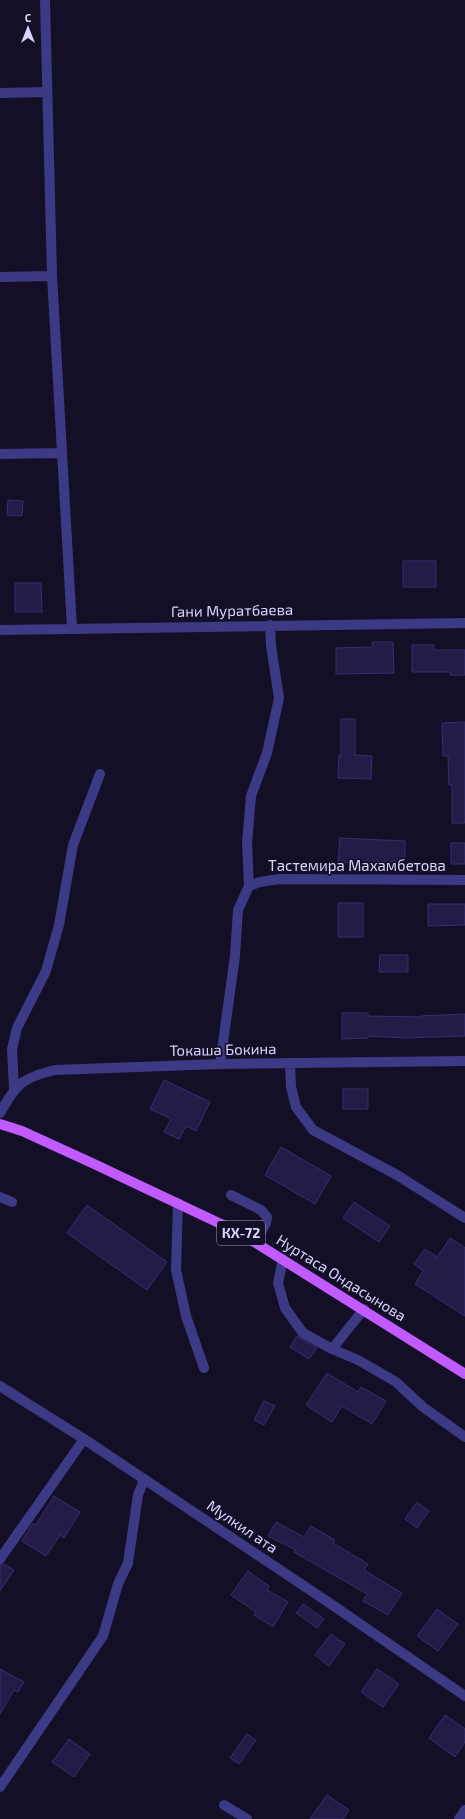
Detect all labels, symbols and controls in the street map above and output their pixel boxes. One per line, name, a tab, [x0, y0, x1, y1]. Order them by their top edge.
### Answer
north arrow	[8, 8, 48, 48]
text: С	[25, 11, 32, 24]
street label: Гани Муратбаева	[171, 600, 293, 621]
street label: Тастемира Махамбетова	[268, 856, 446, 874]
street label: Токаша Бокина	[169, 1039, 277, 1059]
road number: КХ-72	[217, 1221, 265, 1245]
street label: Нуртаса Ондасынова	[273, 1230, 410, 1325]
street label: Мулкил ата	[203, 1496, 281, 1557]

